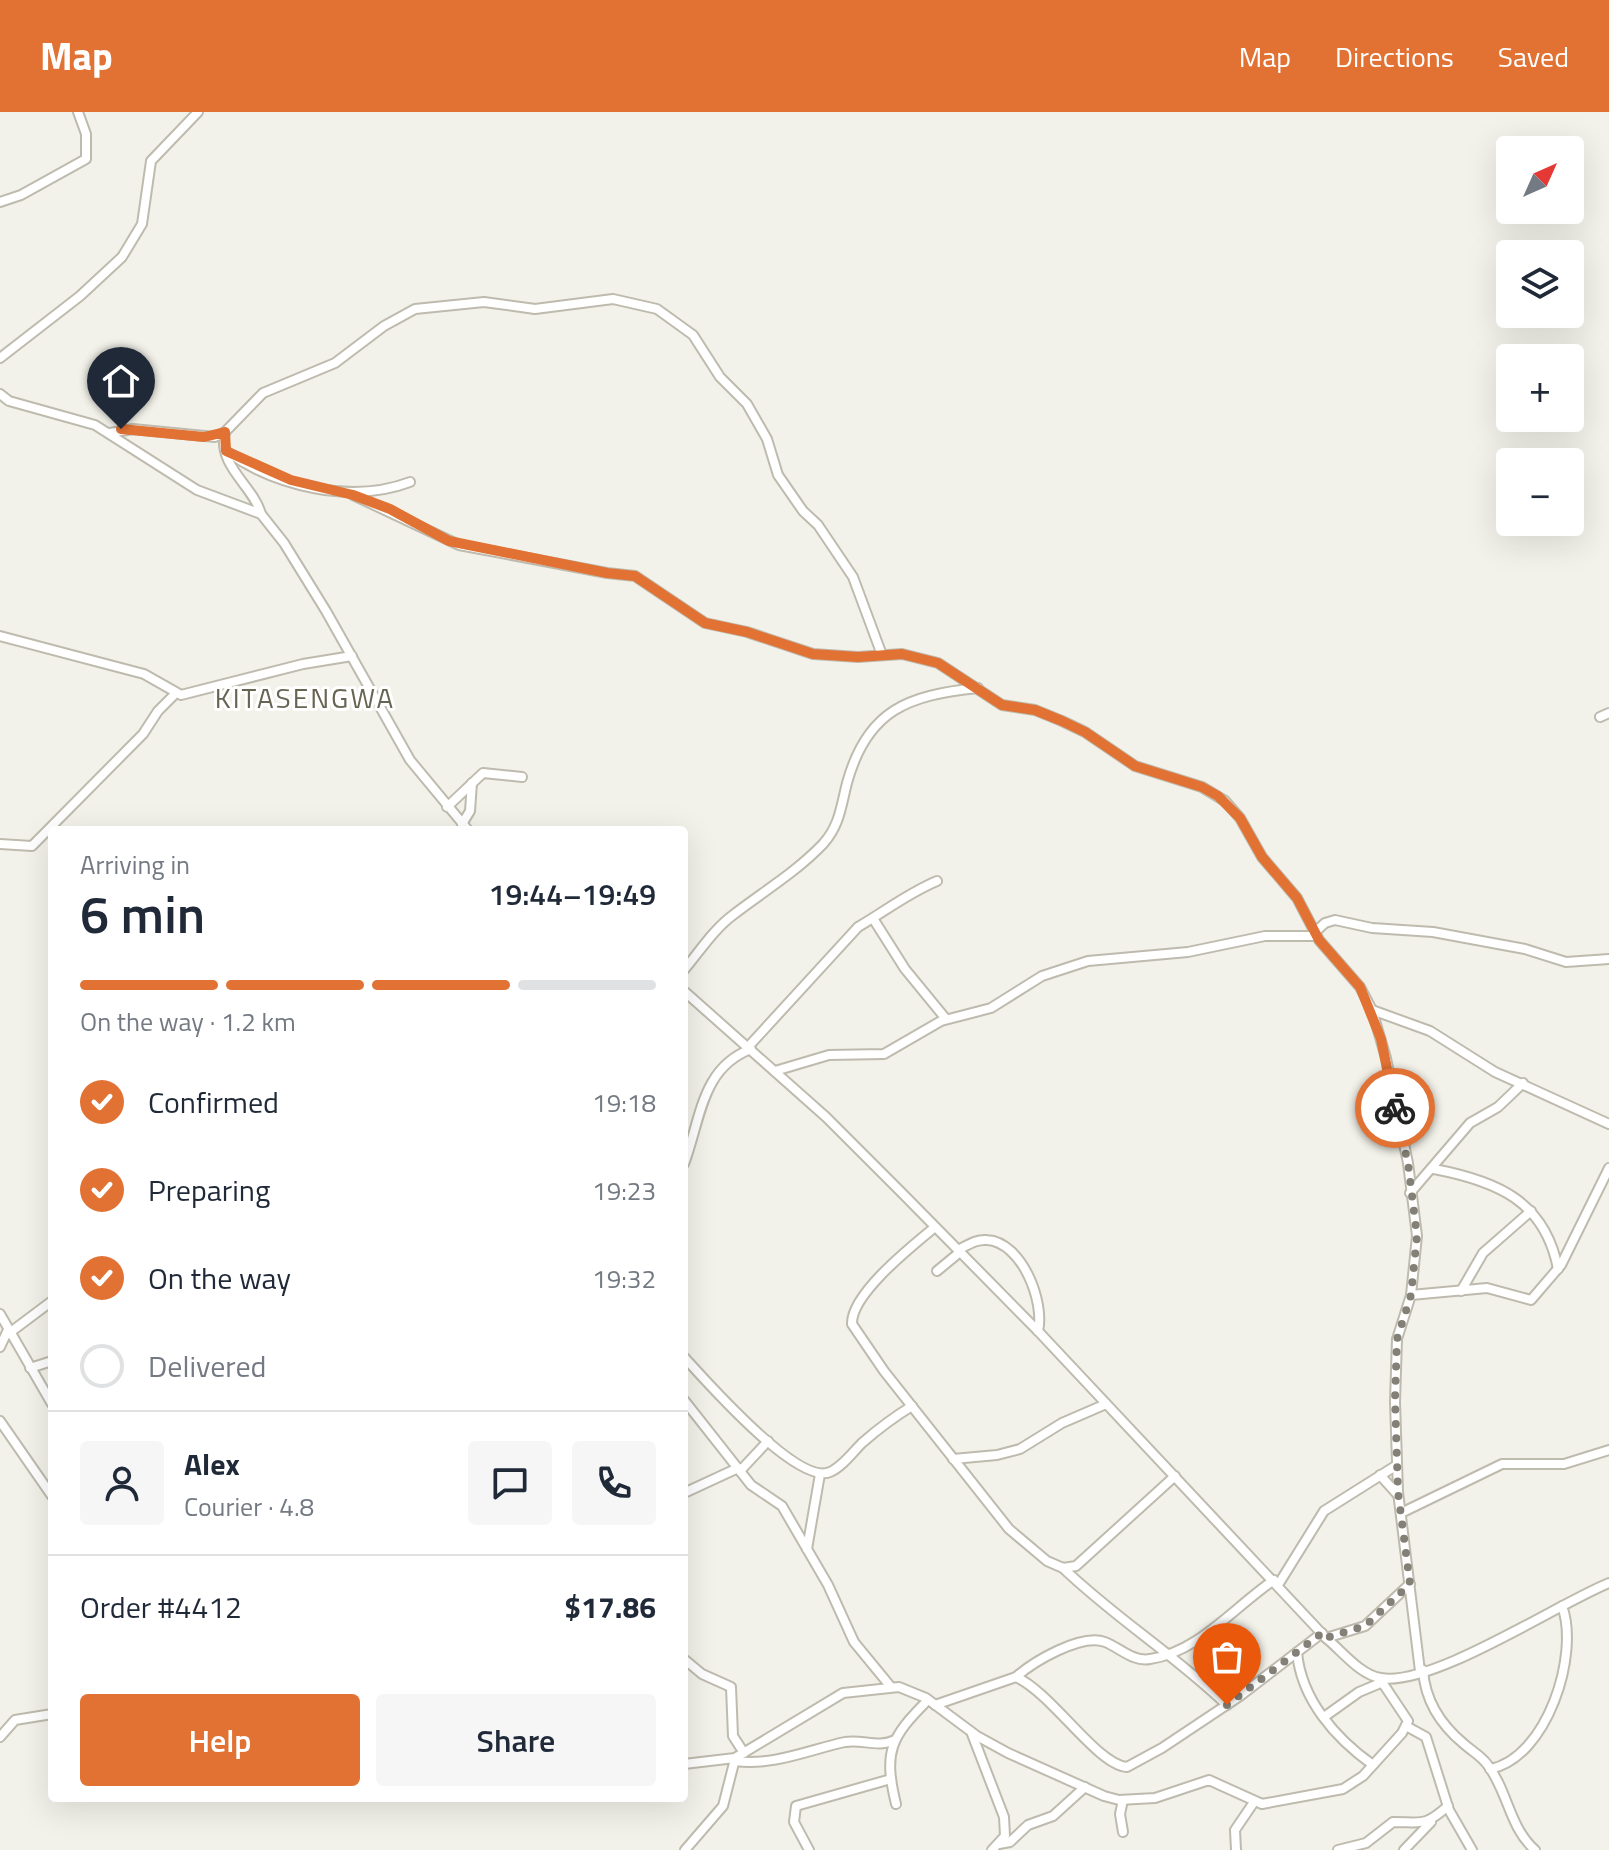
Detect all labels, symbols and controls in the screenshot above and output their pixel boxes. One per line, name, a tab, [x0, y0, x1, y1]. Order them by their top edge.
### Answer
text: Map	[40, 27, 113, 85]
text: Map	[1239, 35, 1291, 78]
text: Directions	[1335, 35, 1454, 78]
text: Saved	[1498, 35, 1569, 78]
north arrow	[1496, 136, 1584, 224]
map controls	[1496, 136, 1584, 536]
button: layers	[1496, 240, 1584, 328]
button: +	[1496, 344, 1584, 432]
pin	[87, 347, 155, 429]
icon: home	[99, 359, 143, 403]
button: −	[1496, 448, 1584, 536]
district label: KITASENGWA	[215, 676, 395, 719]
text: Arriving in	[80, 845, 190, 884]
text: 19:44–19:49	[489, 871, 656, 917]
text: 6 min	[80, 874, 205, 953]
text: On the way · 1.2 km	[80, 1002, 296, 1041]
courier	[1355, 1068, 1435, 1148]
text: Confirmed	[148, 1079, 279, 1125]
icon: check	[80, 1080, 124, 1124]
text: 19:18	[592, 1083, 656, 1122]
icon: bike	[1373, 1086, 1417, 1130]
text: Preparing	[148, 1167, 270, 1213]
icon: check	[80, 1168, 124, 1212]
text: 19:23	[592, 1171, 656, 1210]
text: On the way	[148, 1255, 291, 1301]
icon: check	[80, 1256, 124, 1300]
text: 19:32	[592, 1259, 656, 1298]
text: Delivered	[148, 1343, 266, 1389]
button: person	[80, 1441, 164, 1525]
text: Alex	[184, 1441, 240, 1487]
button: chat	[468, 1441, 552, 1525]
button: phone	[572, 1441, 656, 1525]
text: Courier · 4.8	[184, 1487, 314, 1526]
text: Order #4412	[80, 1584, 242, 1630]
text: $17.86	[564, 1584, 656, 1630]
pin	[1193, 1623, 1261, 1705]
icon: bag	[1205, 1635, 1249, 1679]
button: Help	[80, 1694, 360, 1786]
button: Share	[376, 1694, 656, 1786]

